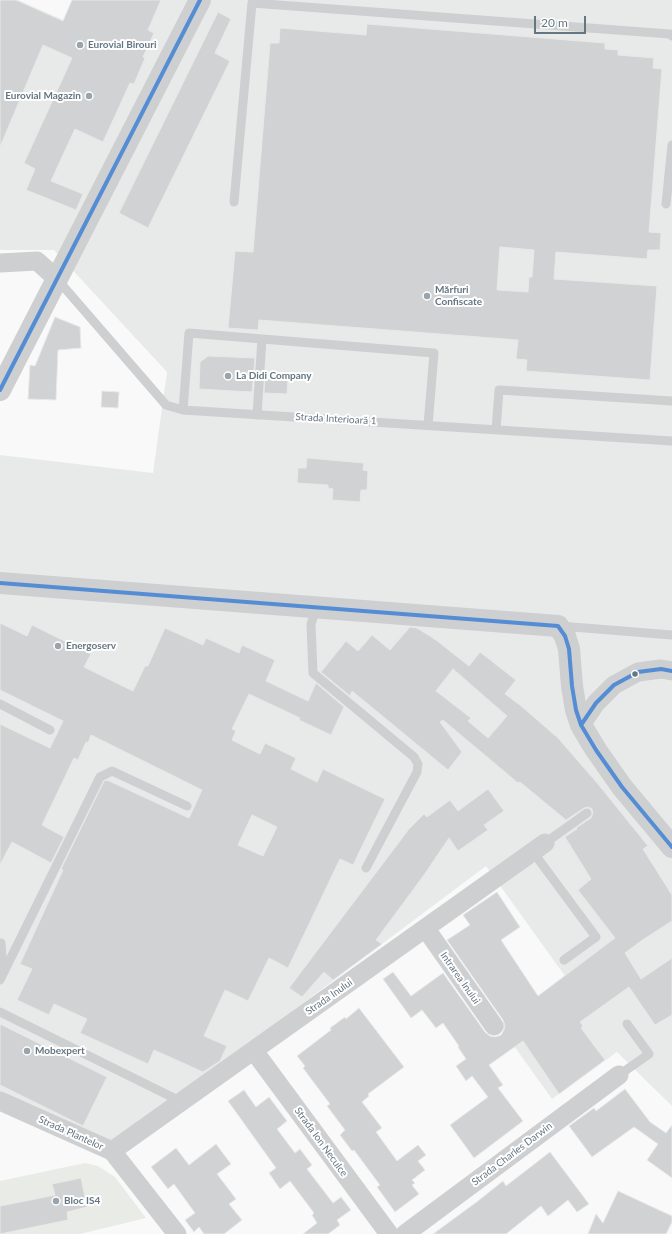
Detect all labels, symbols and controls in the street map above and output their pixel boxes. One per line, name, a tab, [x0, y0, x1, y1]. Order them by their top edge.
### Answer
scale bar	[536, 8, 588, 34]
text: 20 m	[541, 15, 568, 30]
place label: Eurovial Birouri	[88, 39, 156, 51]
marker: Eurovial Birouri	[75, 40, 85, 50]
place label: Eurovial Magazin	[5, 90, 81, 102]
marker: Eurovial Magazin	[84, 91, 94, 101]
place label: Mărfuri Confiscate	[435, 284, 482, 308]
marker: Mărfuri Confiscate	[422, 291, 432, 301]
place label: La Didi Company	[236, 370, 312, 382]
marker: La Didi Company	[223, 371, 233, 381]
street label: Strada Interioară 1	[295, 411, 377, 427]
place label: Energoserv	[66, 640, 116, 652]
marker: Energoserv	[53, 641, 63, 651]
unlabelled marker	[630, 669, 640, 679]
street label: Intrarea Inului	[438, 950, 482, 1006]
street label: Strada Inului	[303, 976, 355, 1018]
place label: Mobexpert	[35, 1045, 85, 1057]
marker: Mobexpert	[22, 1046, 32, 1056]
street label: Strada Ion Neculce	[292, 1105, 350, 1179]
street label: Strada Plantelor	[37, 1113, 105, 1153]
street label: Strada Charles Darwin	[469, 1120, 555, 1188]
place label: Bloc IS4	[64, 1195, 100, 1207]
marker: Bloc IS4	[51, 1196, 61, 1206]

